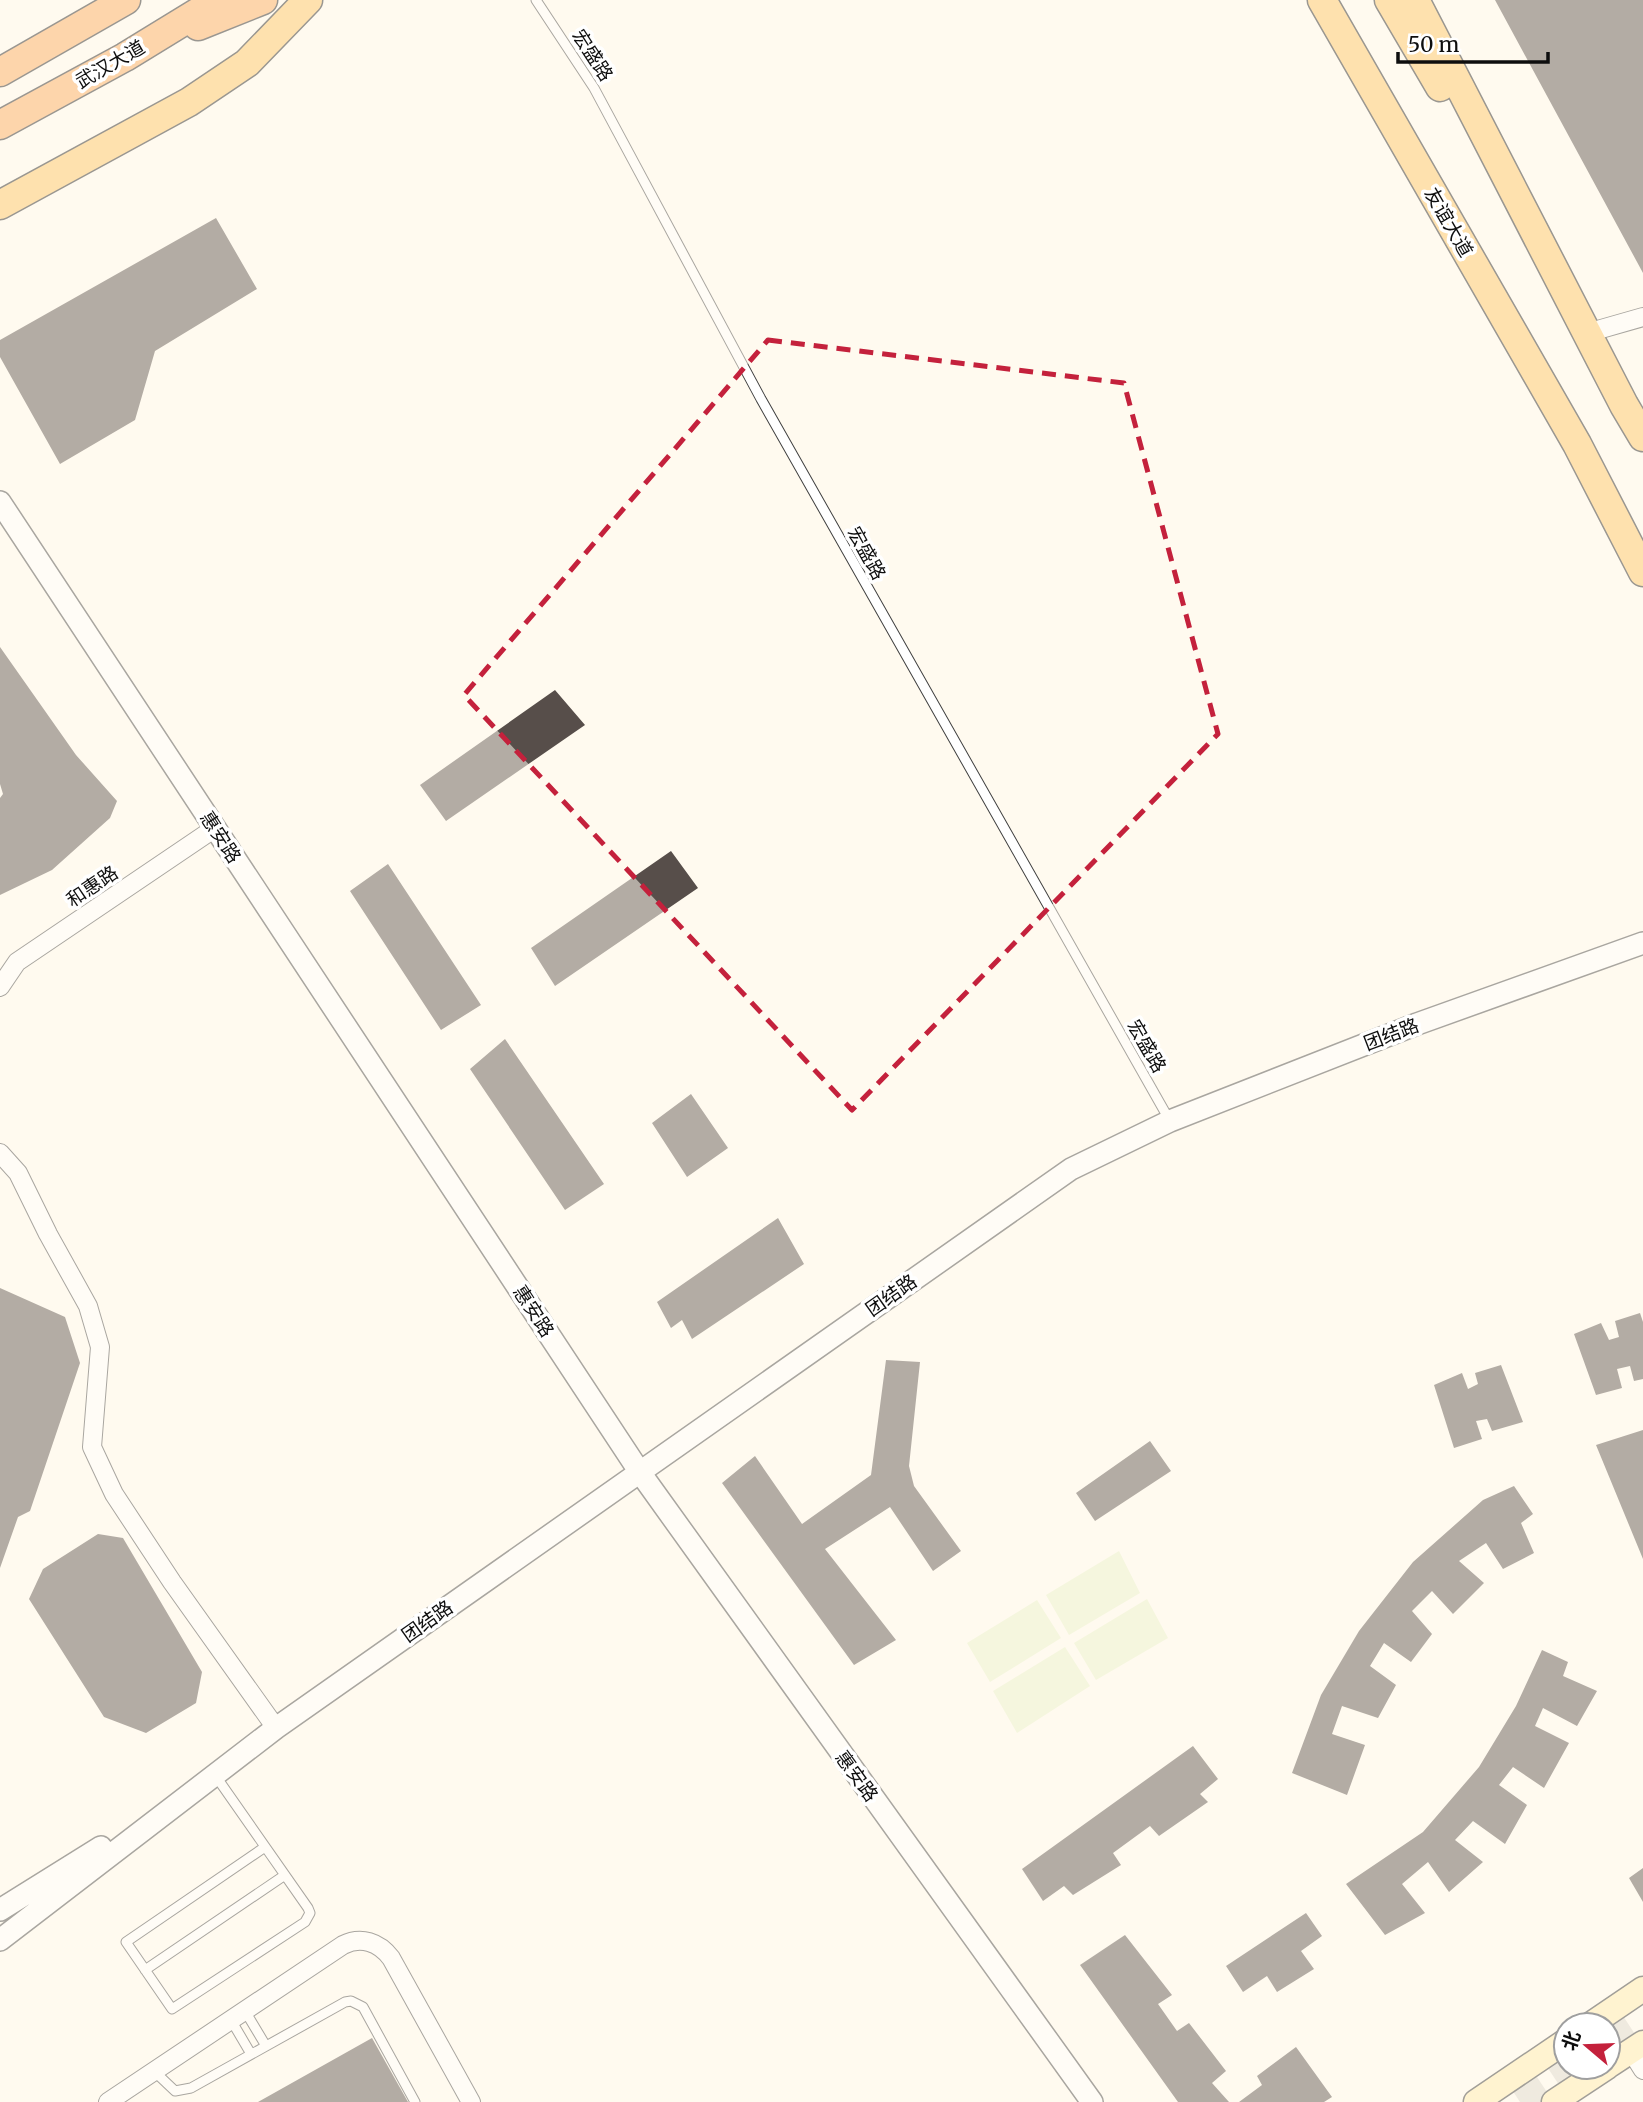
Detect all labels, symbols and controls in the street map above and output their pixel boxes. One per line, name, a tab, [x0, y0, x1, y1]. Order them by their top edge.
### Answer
scale bar	[1398, 21, 1548, 65]
street label: 宏盛路	[567, 25, 619, 85]
text: 50 m	[1408, 31, 1459, 58]
street label: 武汉大道	[71, 35, 149, 93]
street label: 友谊大道	[1420, 183, 1478, 261]
street label: 宏盛路	[843, 522, 891, 584]
street label: 惠安路	[195, 807, 247, 867]
street label: 和惠路	[62, 860, 122, 912]
street label: 团结路	[1360, 1013, 1422, 1055]
street label: 宏盛路	[1122, 1015, 1172, 1077]
street label: 团结路	[861, 1269, 921, 1321]
street label: 惠安路	[508, 1281, 560, 1341]
street label: 团结路	[397, 1595, 457, 1647]
street label: 惠安路	[831, 1746, 883, 1806]
north arrow	[1552, 2011, 1622, 2081]
text: 北	[1556, 2028, 1585, 2053]

